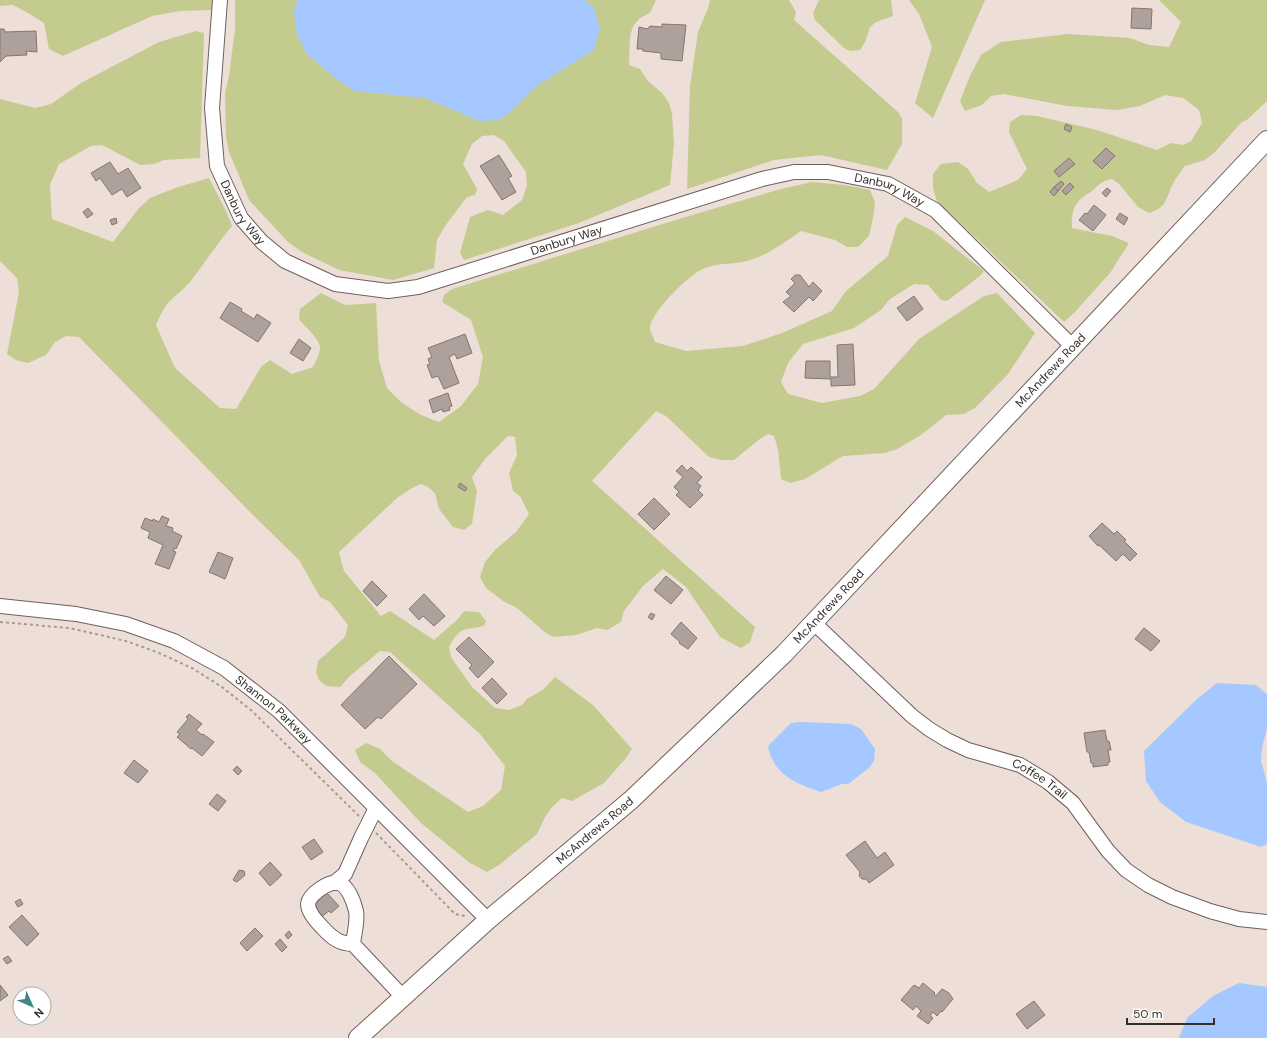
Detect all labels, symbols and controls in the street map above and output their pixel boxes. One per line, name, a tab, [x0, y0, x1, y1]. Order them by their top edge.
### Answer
street label: Danbury Way	[853, 169, 928, 211]
street label: Danbury Way	[217, 177, 269, 249]
street label: Danbury Way	[529, 221, 605, 259]
street label: McAndrews Road	[1012, 330, 1089, 411]
street label: McAndrews Road	[790, 566, 868, 647]
street label: Shannon Parkway	[232, 672, 316, 748]
street label: Coffee Trail	[1011, 755, 1071, 803]
street label: McAndrews Road	[553, 793, 637, 868]
north arrow	[12, 986, 52, 1026]
scale bar	[1127, 1000, 1214, 1026]
text: N	[31, 1005, 47, 1021]
text: 50 m	[1133, 1006, 1162, 1022]

